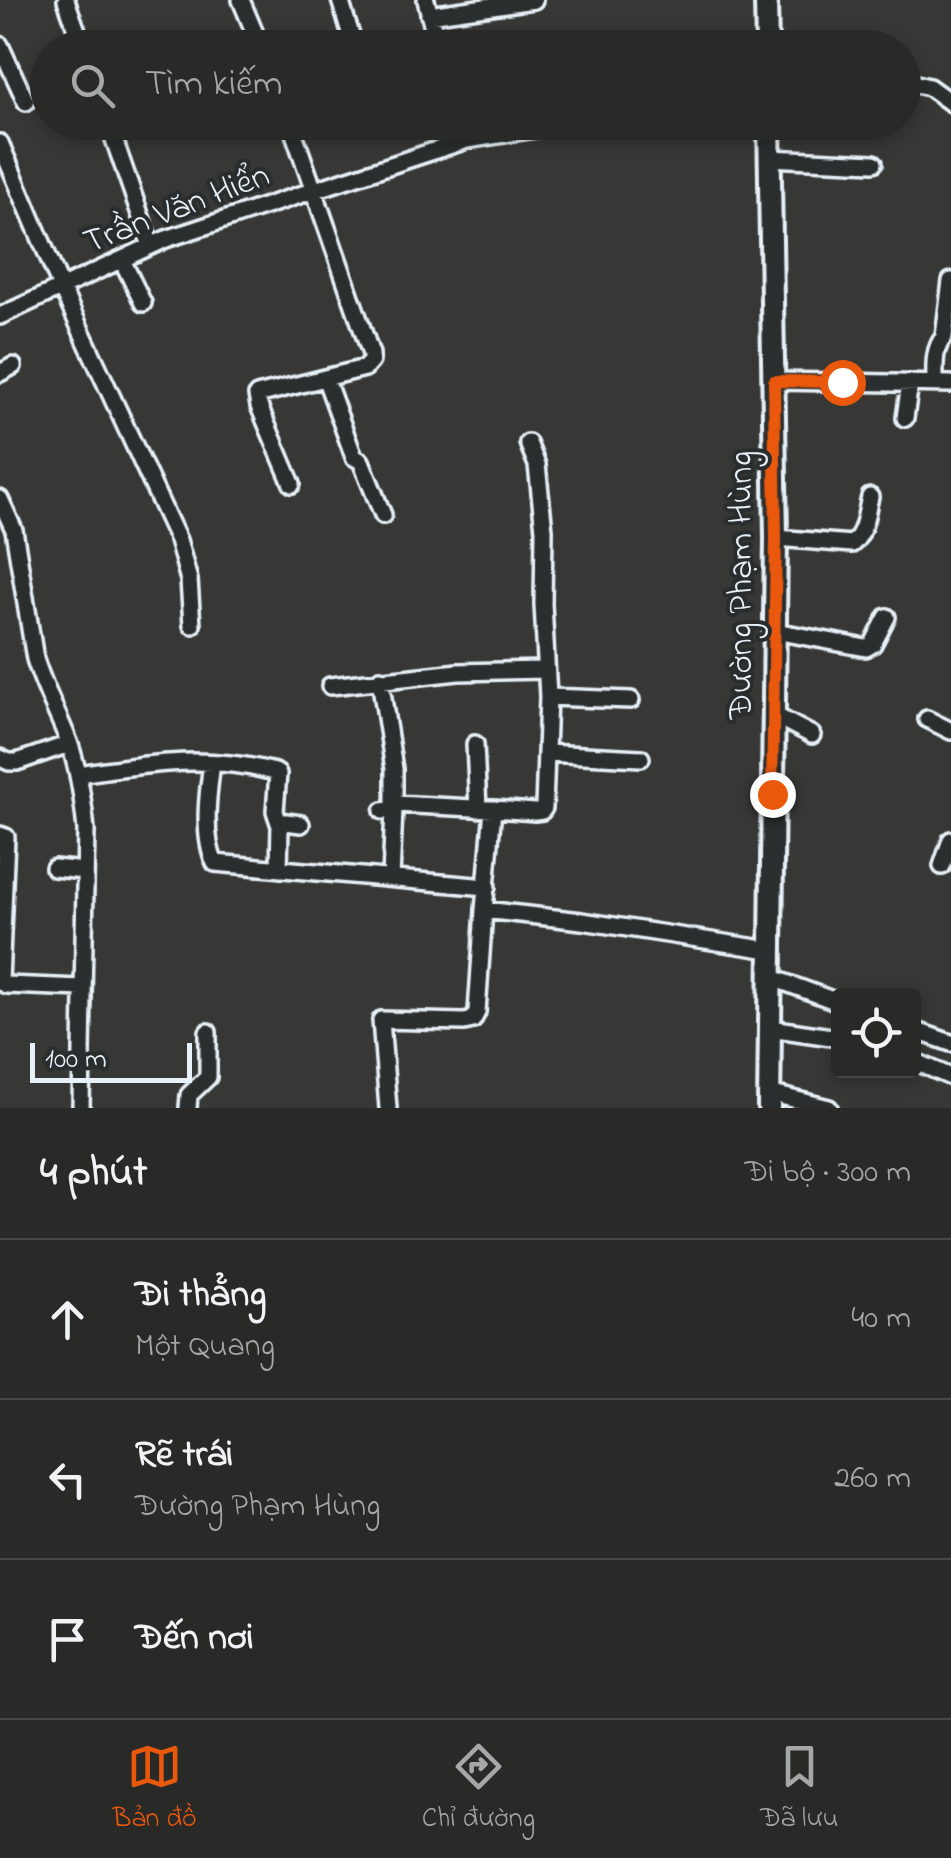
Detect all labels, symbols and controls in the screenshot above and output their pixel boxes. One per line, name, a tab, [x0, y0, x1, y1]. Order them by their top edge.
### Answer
search box	[30, 30, 921, 140]
text: Tìm kiếm	[145, 57, 283, 113]
icon: search	[65, 58, 120, 113]
street label: Trần Văn Hiển	[77, 151, 277, 269]
route start	[820, 360, 866, 406]
street label: Đường Phạm Hùng	[717, 451, 768, 720]
route end	[750, 772, 796, 818]
map controls	[831, 988, 921, 1078]
button: locate	[831, 988, 921, 1078]
scale bar	[30, 1038, 192, 1082]
text: 100 m	[45, 1040, 107, 1081]
text: 4 phút	[40, 1143, 147, 1204]
text: Đi bộ · 300 m	[745, 1150, 911, 1197]
text: Đi thẳng	[135, 1268, 266, 1324]
icon: ahead	[40, 1292, 95, 1347]
text: 40 m	[851, 1296, 911, 1343]
text: Một Quang	[135, 1324, 275, 1371]
text: Rẽ trái	[135, 1428, 233, 1484]
icon: left	[40, 1452, 95, 1507]
text: 260 m	[834, 1456, 911, 1503]
text: Đường Phạm Hùng	[135, 1484, 380, 1531]
text: Đến nơi	[135, 1611, 253, 1667]
icon: arrive	[40, 1612, 95, 1667]
tab: Bản đồ	[113, 1739, 197, 1840]
tab: Chỉ đường	[422, 1739, 535, 1840]
tab: Đã lưu	[760, 1739, 838, 1840]

